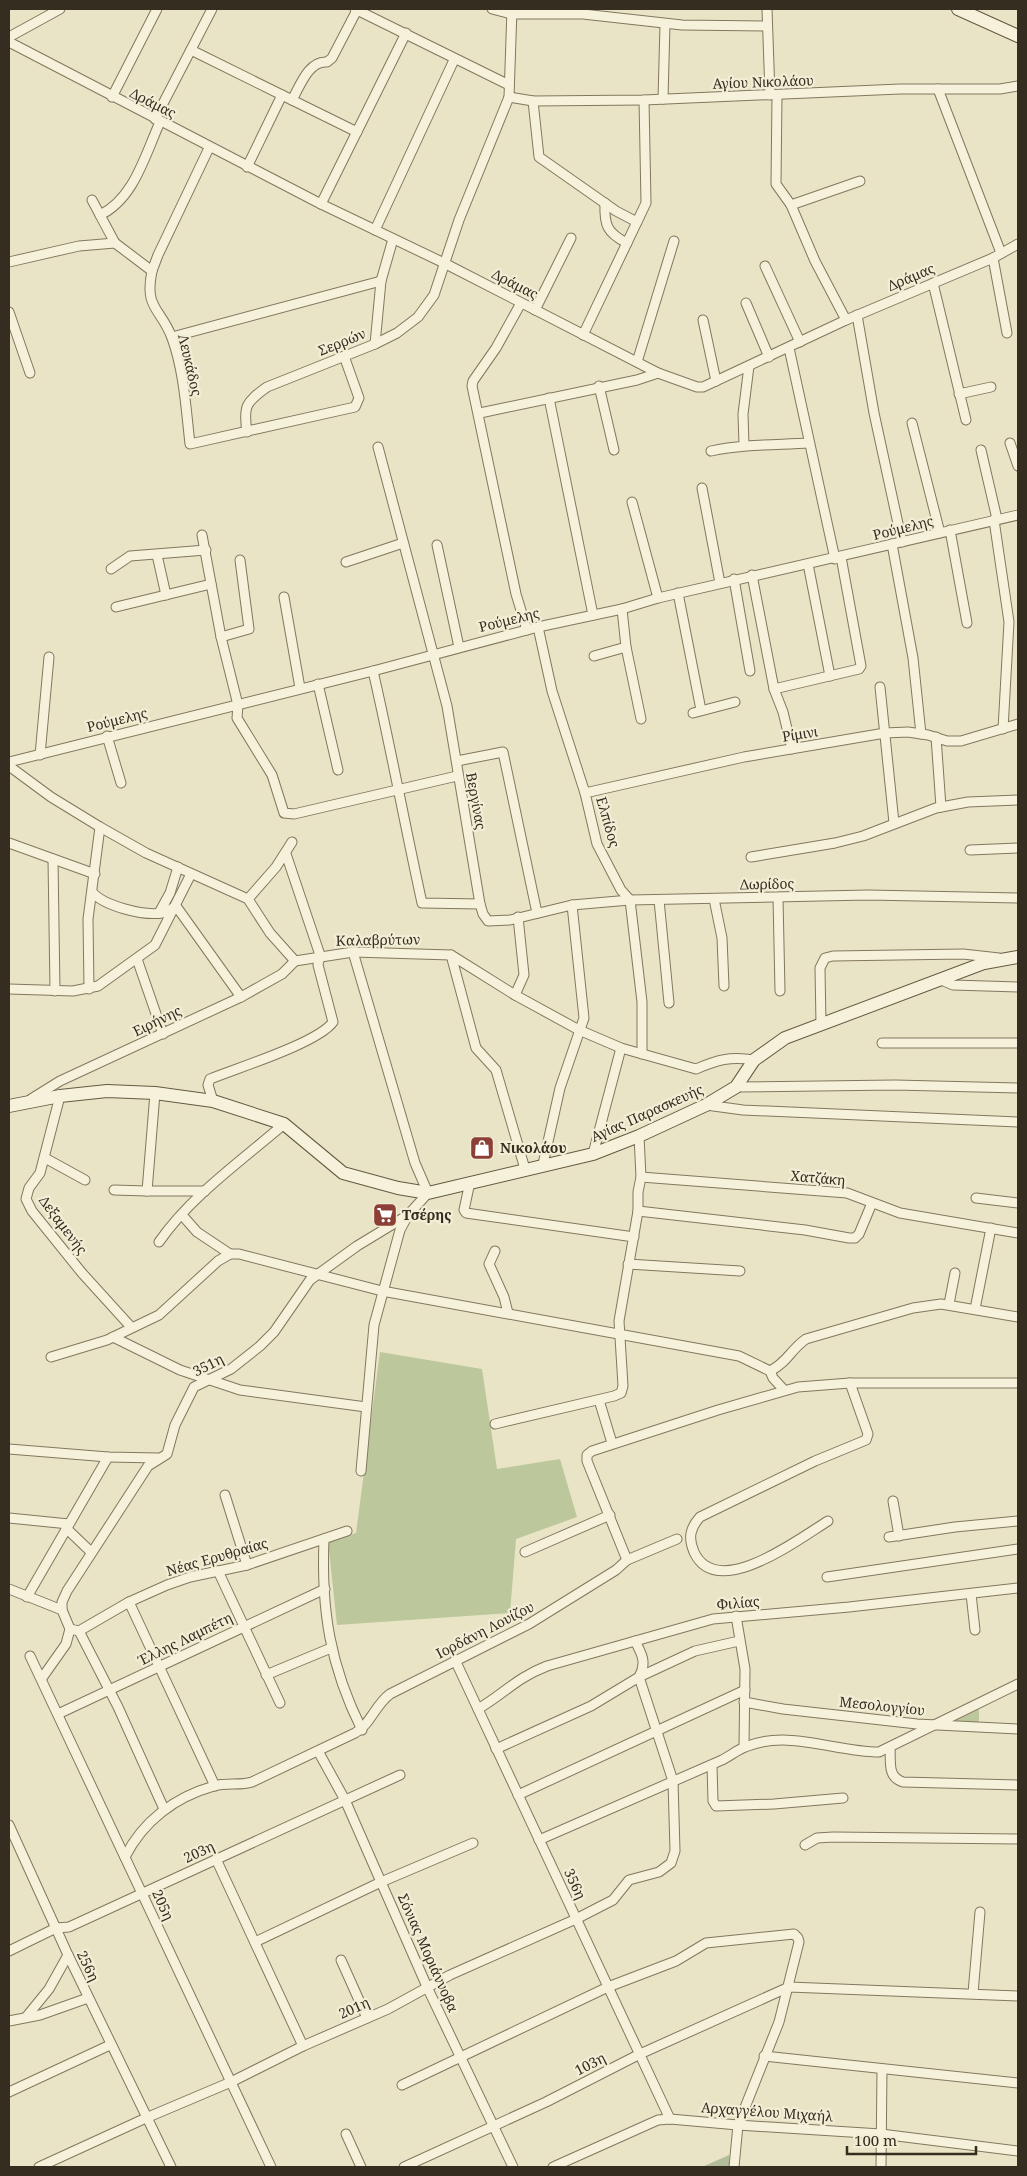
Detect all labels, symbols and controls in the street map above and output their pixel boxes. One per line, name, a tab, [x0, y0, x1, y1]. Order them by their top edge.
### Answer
street label: Αγίου Νικολάου	[712, 70, 814, 93]
street label: Δράμας	[127, 83, 180, 122]
street label: Δράμας	[884, 258, 937, 295]
street label: Δράμας	[489, 264, 542, 303]
street label: Σερρών	[315, 323, 368, 360]
street label: Λευκάδος	[174, 332, 207, 398]
street label: Ρούμελης	[871, 511, 935, 544]
street label: Ρούμελης	[477, 603, 541, 636]
street label: Ρούμελης	[85, 703, 149, 736]
street label: Ρίμινι	[781, 721, 819, 746]
street label: Βεργίνας	[462, 771, 491, 831]
street label: Ελπίδος	[592, 794, 625, 850]
street label: Δωρίδος	[740, 874, 795, 893]
street label: Καλαβρύτων	[335, 929, 421, 950]
street label: Ειρήνης	[129, 1001, 184, 1040]
street label: Αγίας Παρασκευής	[588, 1079, 706, 1146]
shop icon: Νικολάου	[469, 1135, 495, 1161]
place label: Νικολάου	[500, 1138, 567, 1157]
street label: Χατζάκη	[790, 1166, 846, 1189]
street label: Δεξαμενής	[35, 1191, 92, 1258]
supermarket icon: Τσέρης	[372, 1202, 398, 1228]
place label: Τσέρης	[402, 1205, 451, 1224]
street label: 351η	[189, 1349, 226, 1380]
street label: Νέας Ερυθραίας	[164, 1533, 270, 1580]
street label: Φιλίας	[716, 1591, 760, 1614]
street label: Ιορδάνη Λουίζου	[433, 1597, 537, 1662]
street label: Έλλης Λαμπέτη	[133, 1607, 235, 1670]
street label: Μεσολογγίου	[838, 1692, 926, 1719]
street label: 203η	[180, 1836, 217, 1867]
street label: 356η	[560, 1865, 591, 1902]
street label: 205η	[148, 1886, 179, 1923]
street label: Σόνιας Μοριάννοβα	[394, 1890, 463, 2015]
street label: 256η	[73, 1947, 104, 1984]
street label: 201η	[335, 1992, 372, 2023]
street label: 103η	[571, 2048, 608, 2079]
street label: Αρχαγγέλου Μιχαήλ	[700, 2097, 835, 2126]
scale bar	[847, 2124, 976, 2156]
text: 100 m	[854, 2130, 897, 2150]

